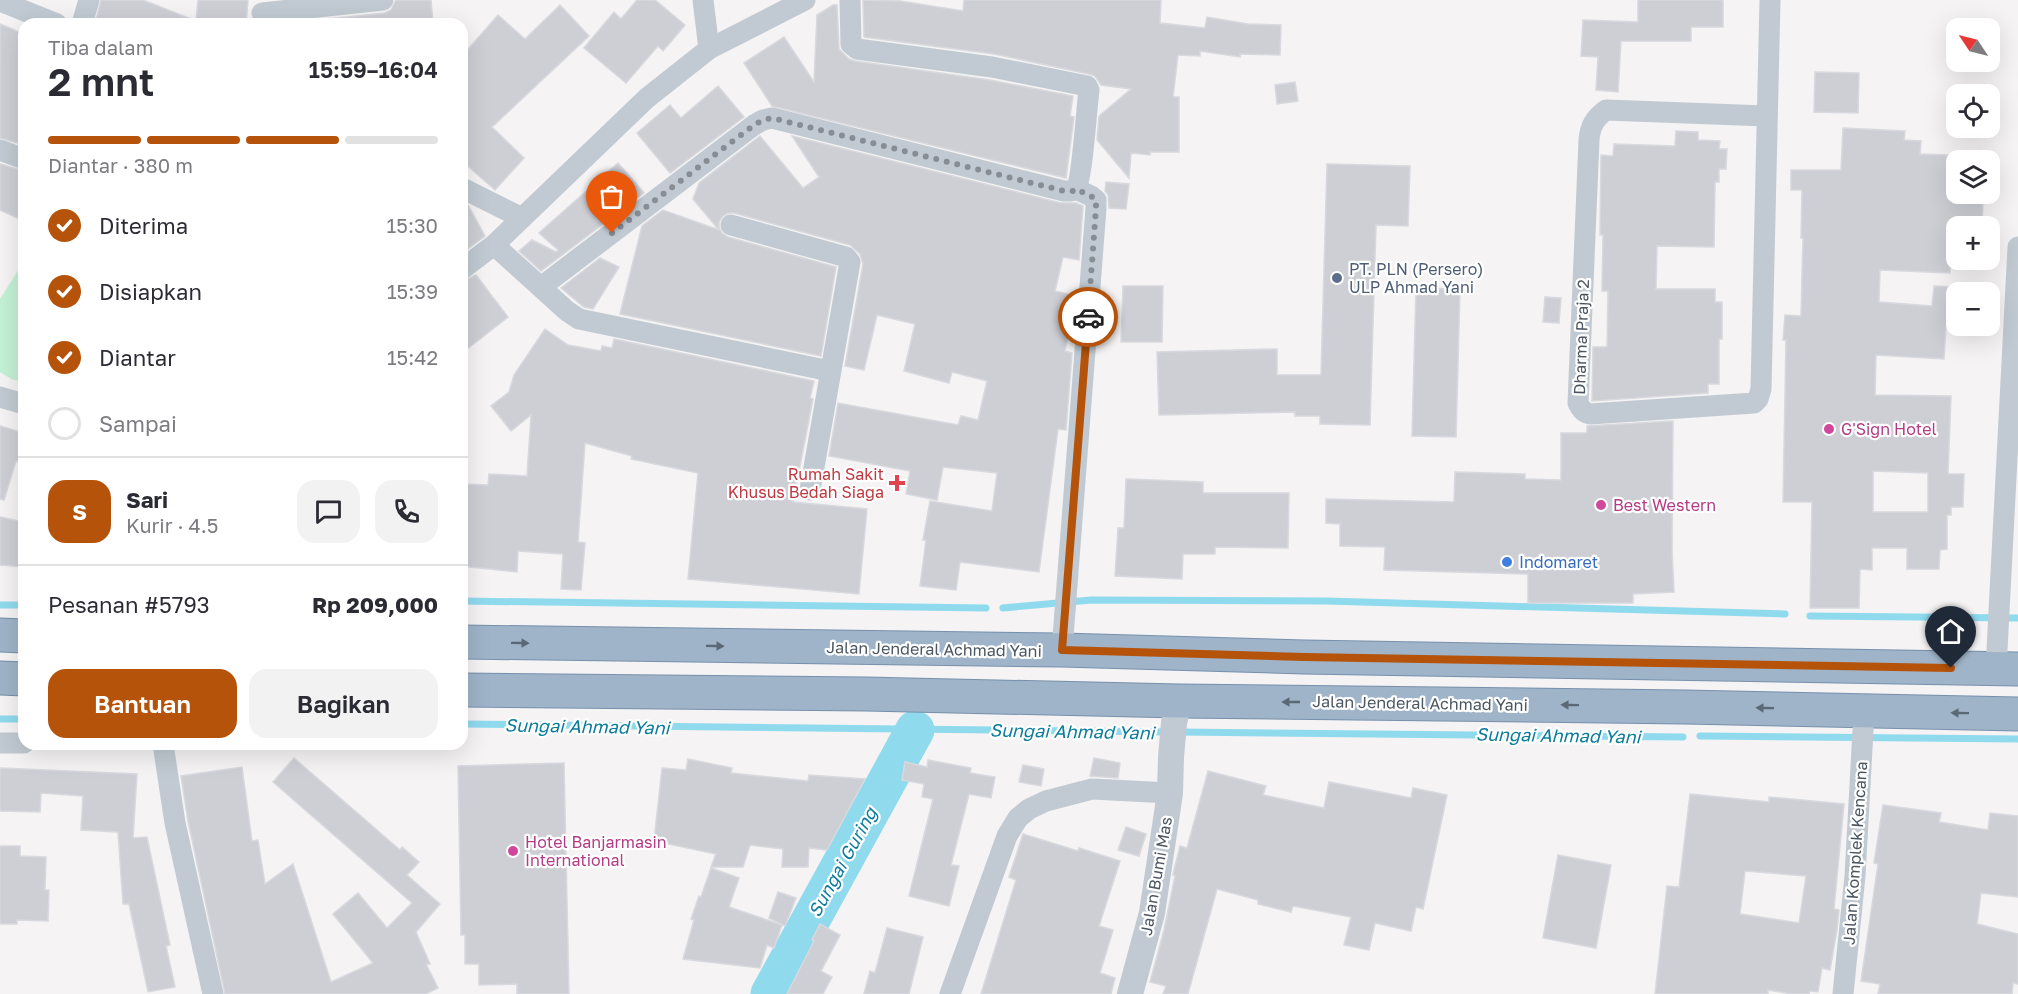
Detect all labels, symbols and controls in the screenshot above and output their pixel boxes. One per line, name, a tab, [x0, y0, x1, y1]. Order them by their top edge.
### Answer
north arrow	[1946, 18, 2000, 72]
map controls	[1946, 18, 2000, 336]
text: Tiba dalam	[48, 35, 153, 59]
text: 15:59–16:04	[309, 56, 438, 83]
text: 2 mnt	[48, 58, 154, 105]
button: locate	[1946, 84, 2000, 138]
button: layers	[1946, 150, 2000, 204]
text: Diantar · 380 m	[48, 153, 193, 177]
pin	[586, 171, 637, 233]
icon: bag	[595, 180, 628, 213]
icon: check	[48, 209, 81, 242]
text: Diterima	[99, 212, 188, 239]
text: 15:30	[387, 213, 438, 237]
button: +	[1946, 216, 2000, 270]
place label: PT. PLN (Persero) ULP Ahmad Yani	[1349, 259, 1483, 297]
marker: PT. PLN (Persero) ULP Ahmad Yani	[1330, 271, 1344, 285]
icon: check	[48, 275, 81, 308]
text: Disiapkan	[99, 278, 202, 305]
text: 15:39	[387, 279, 438, 303]
street label: Dharma Praja 2	[1569, 279, 1593, 395]
button: −	[1946, 282, 2000, 336]
courier	[1058, 287, 1118, 347]
icon: car	[1072, 301, 1105, 334]
icon: check	[48, 341, 81, 374]
text: Diantar	[99, 344, 176, 371]
text: 15:42	[387, 345, 438, 369]
text: Sampai	[99, 410, 177, 437]
place label: G'Sign Hotel	[1841, 419, 1937, 439]
marker: G'Sign Hotel	[1822, 422, 1836, 436]
place label: Rumah Sakit Khusus Bedah Siaga	[728, 464, 884, 502]
marker: Rumah Sakit Khusus Bedah Siaga	[888, 474, 906, 492]
button: chat	[297, 480, 360, 543]
button: phone	[375, 480, 438, 543]
text: Sari	[126, 486, 168, 513]
place label: Best Western	[1613, 495, 1716, 515]
text: S	[72, 498, 87, 525]
marker: Best Western	[1594, 498, 1608, 512]
text: Kurir · 4.5	[126, 513, 218, 537]
place label: Indomaret	[1519, 552, 1598, 572]
marker: Indomaret	[1500, 555, 1514, 569]
text: Pesanan #5793	[48, 591, 210, 618]
text: Rp 209,000	[312, 591, 438, 618]
pin	[1925, 606, 1976, 668]
icon: home	[1934, 615, 1967, 648]
street label: Jalan Jenderal Achmad Yani	[826, 637, 1042, 661]
one-way arrow	[511, 638, 530, 648]
one-way arrow	[706, 641, 725, 651]
button: Bantuan	[48, 669, 237, 738]
button: Bagikan	[249, 669, 438, 738]
street label: Jalan Jenderal Achmad Yani	[1312, 691, 1528, 715]
one-way arrow	[1281, 697, 1300, 707]
one-way arrow	[1560, 700, 1579, 710]
one-way arrow	[1755, 703, 1774, 713]
one-way arrow	[1950, 708, 1969, 718]
water label: Sungai Ahmad Yani	[504, 714, 672, 738]
water label: Sungai Ahmad Yani	[989, 719, 1157, 743]
water label: Sungai Ahmad Yani	[1475, 723, 1643, 747]
street label: Jalan Komplek Kencana	[1839, 761, 1871, 945]
water label: Sungai Guring	[803, 802, 882, 921]
street label: Jalan Bumi Mas	[1136, 815, 1176, 937]
place label: Hotel Banjarmasin International	[525, 832, 667, 870]
marker: Hotel Banjarmasin International	[506, 844, 520, 858]

